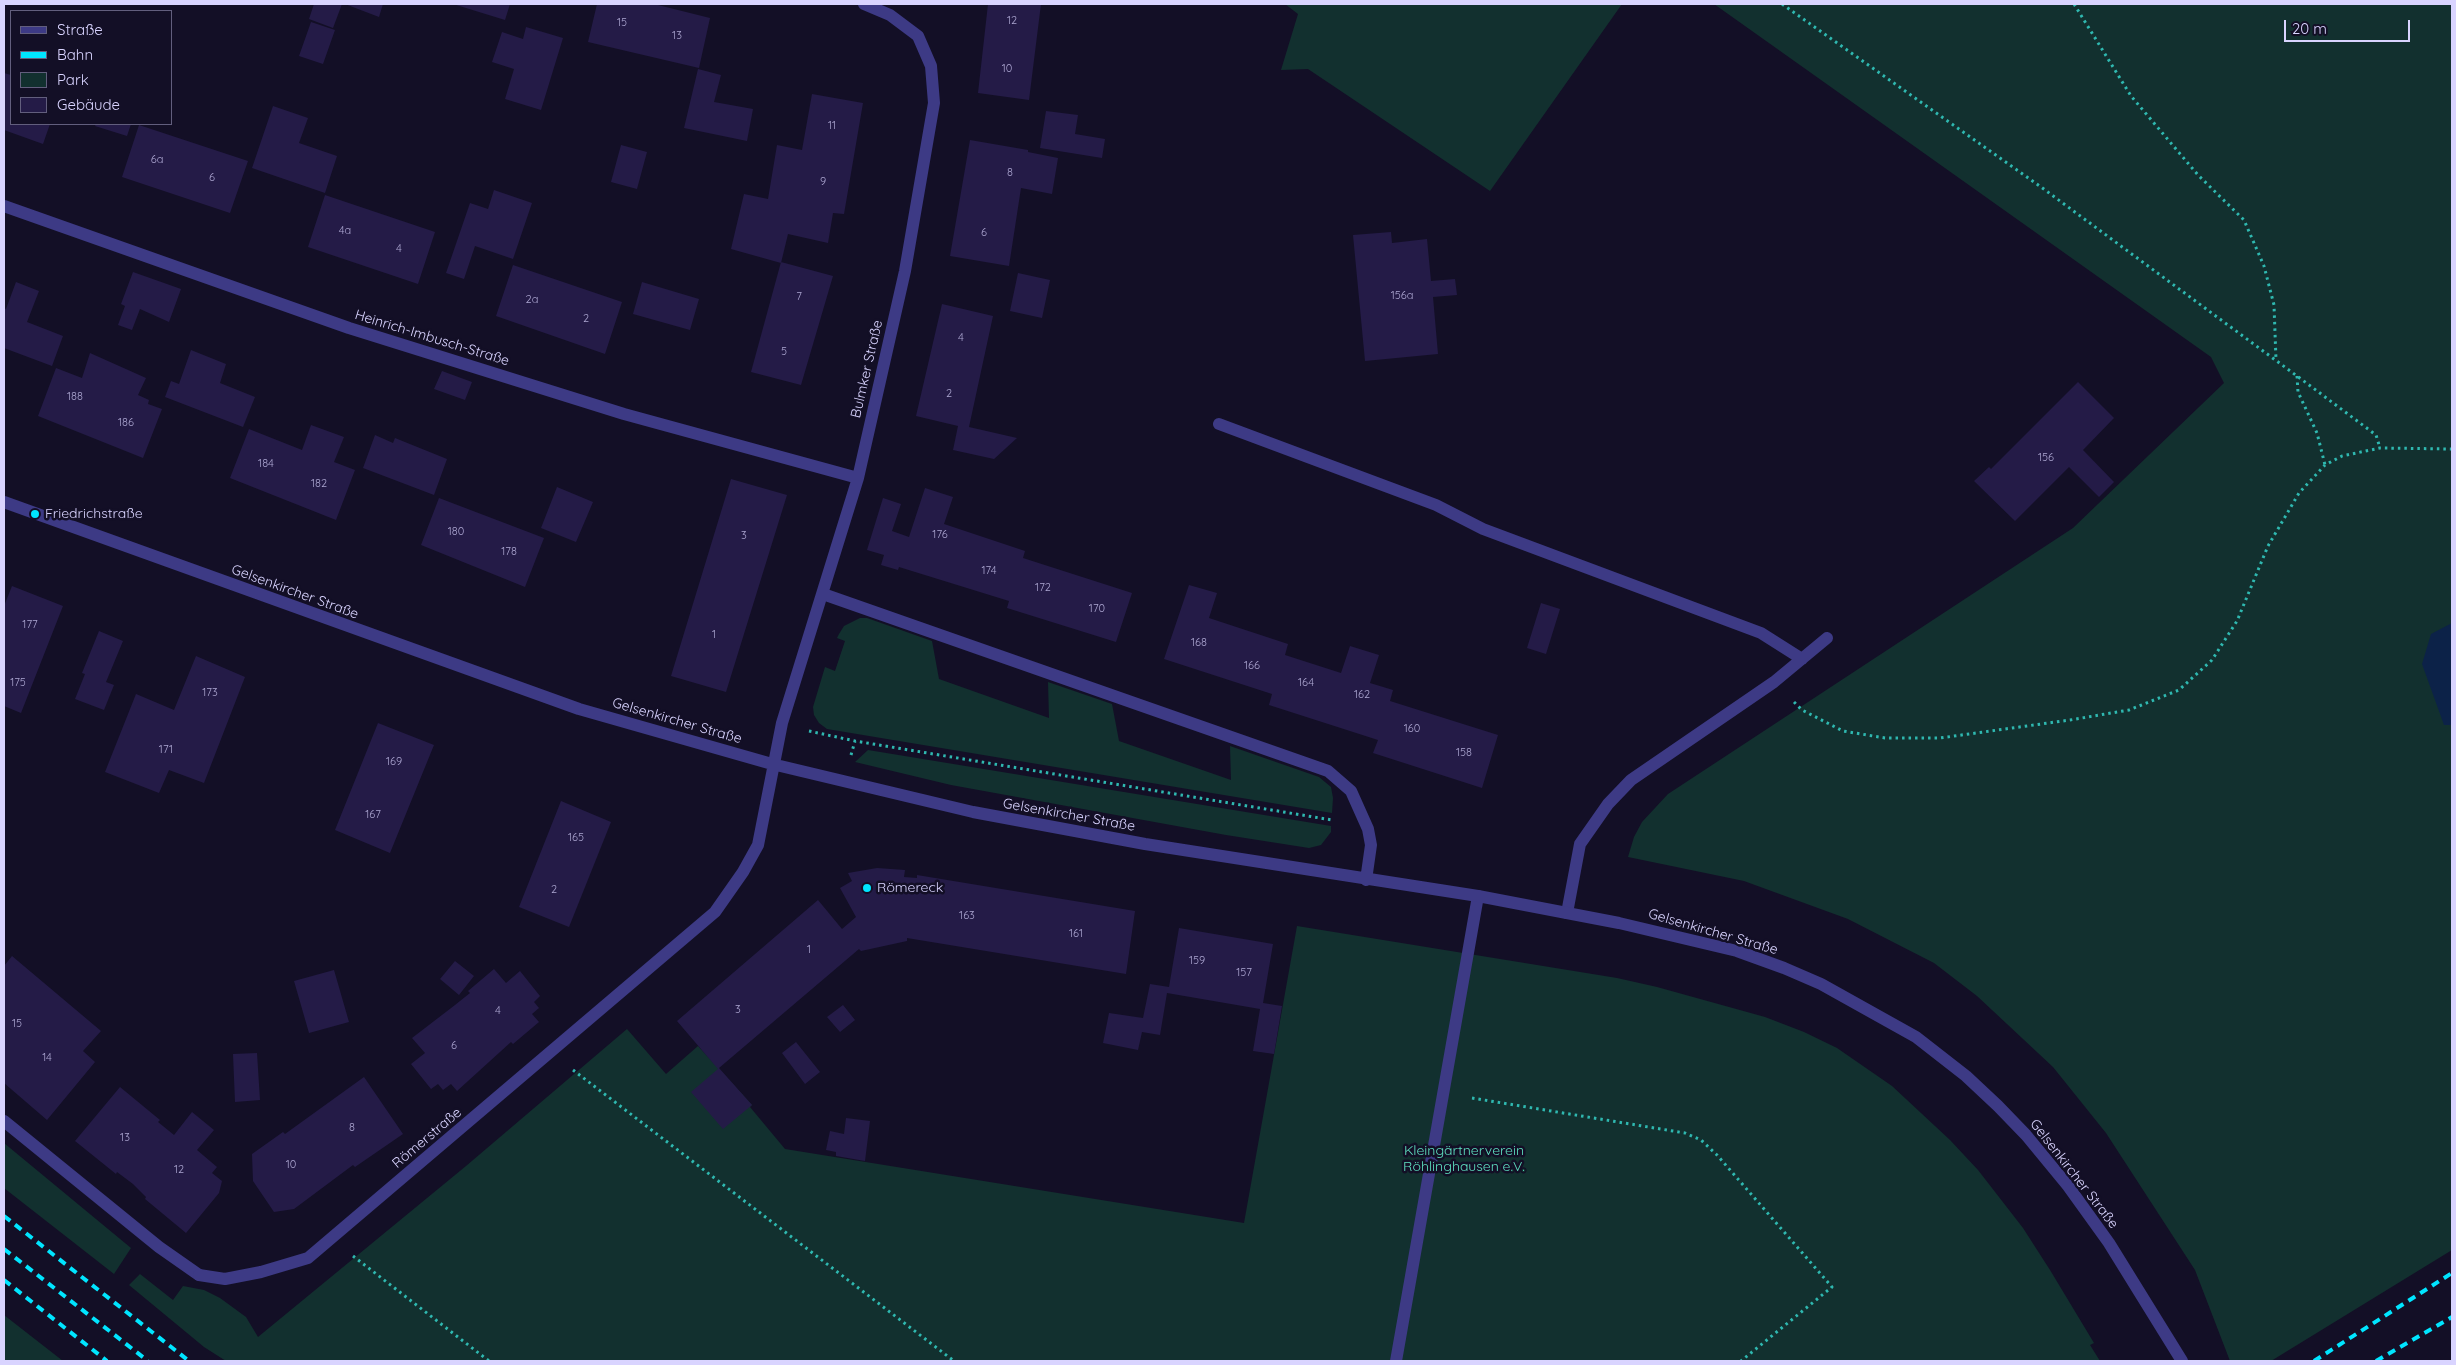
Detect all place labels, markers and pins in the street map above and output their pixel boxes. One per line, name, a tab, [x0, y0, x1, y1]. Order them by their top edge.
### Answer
place label: Friedrichstraße	[45, 506, 143, 522]
marker: Friedrichstraße	[29, 508, 41, 520]
place label: Römereck	[877, 880, 943, 896]
marker: Römereck	[861, 882, 873, 894]

